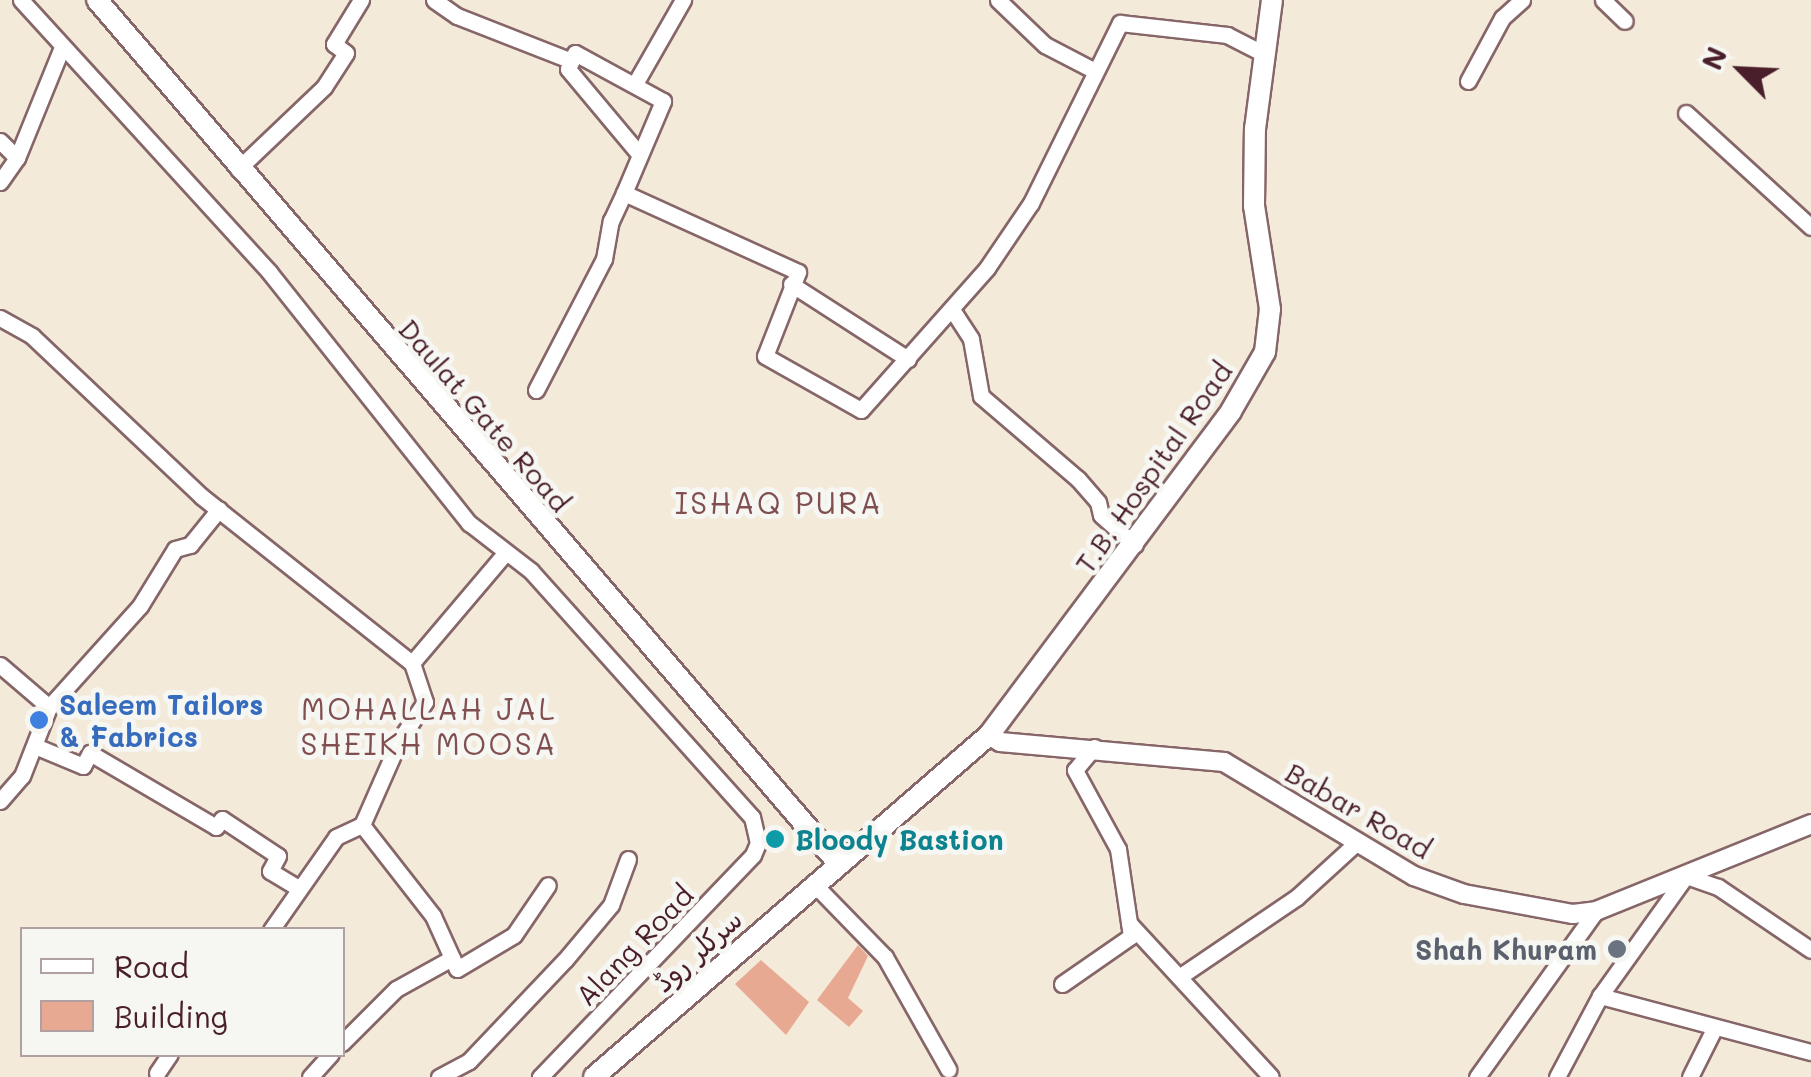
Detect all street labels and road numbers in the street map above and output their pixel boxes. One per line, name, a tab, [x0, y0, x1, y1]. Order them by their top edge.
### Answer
street label: Daulat Gate Road	[392, 312, 578, 518]
street label: T.B. Hospital Road	[1068, 355, 1238, 579]
street label: Babar Road	[1280, 755, 1438, 865]
street label: Alang Road	[568, 878, 700, 1012]
street label: سرکلر روڈ	[646, 902, 748, 998]

